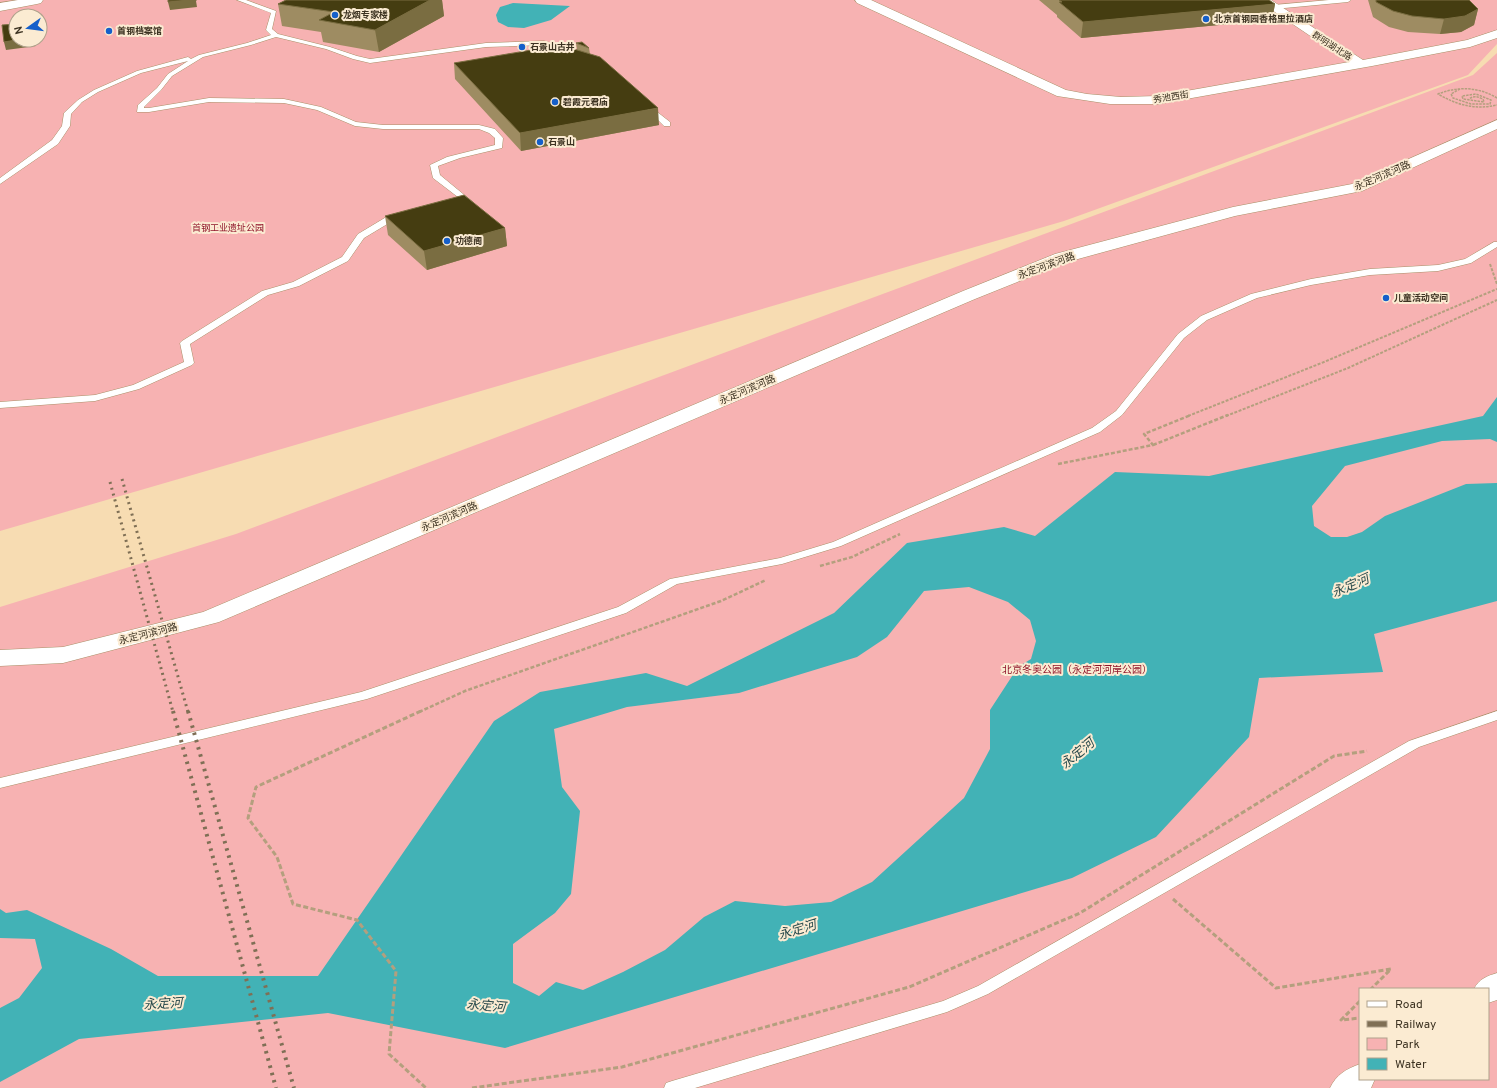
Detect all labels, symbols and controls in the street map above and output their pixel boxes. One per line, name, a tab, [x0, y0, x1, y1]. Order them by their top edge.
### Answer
north arrow	[8, 8, 48, 48]
place label: 龙烟专家楼	[343, 9, 388, 21]
marker: 龙烟专家楼	[330, 10, 340, 20]
place label: 北京首钢园香格里拉酒店	[1214, 13, 1313, 25]
marker: 北京首钢园香格里拉酒店	[1201, 14, 1211, 24]
text: N	[12, 25, 27, 36]
marker: 首钢档案馆	[104, 26, 114, 36]
place label: 首钢档案馆	[117, 26, 162, 37]
street label: 群明湖北路	[1310, 30, 1354, 63]
place label: 石景山古井	[530, 41, 575, 53]
marker: 石景山古井	[517, 42, 527, 52]
street label: 秀池西街	[1152, 89, 1190, 106]
marker: 碧霞元君庙	[550, 97, 560, 107]
place label: 碧霞元君庙	[562, 97, 608, 108]
marker: 石景山	[535, 137, 545, 147]
place label: 石景山	[548, 137, 575, 148]
street label: 永定河滨河路	[1352, 159, 1413, 194]
park label: 首钢工业遗址公园	[192, 223, 264, 234]
place label: 功德阁	[455, 235, 482, 247]
marker: 功德阁	[442, 236, 452, 246]
street label: 永定河滨河路	[1016, 250, 1077, 283]
marker: 儿童活动空间	[1381, 293, 1391, 303]
place label: 儿童活动空间	[1394, 293, 1448, 304]
street label: 永定河滨河路	[717, 373, 778, 408]
street label: 永定河滨河路	[419, 500, 480, 535]
water label: 永定河	[1330, 571, 1375, 602]
street label: 永定河滨河路	[118, 621, 179, 648]
park label: 北京冬奥公园（永定河河岸公园）	[1002, 664, 1152, 677]
water label: 永定河	[1058, 734, 1101, 773]
water label: 永定河	[777, 917, 821, 944]
legend	[1359, 988, 1489, 1080]
water label: 永定河	[143, 996, 186, 1014]
water label: 永定河	[466, 997, 509, 1017]
text: Road	[1395, 997, 1423, 1013]
text: Railway	[1395, 1017, 1436, 1033]
text: Park	[1395, 1037, 1420, 1053]
text: Water	[1395, 1057, 1427, 1073]

